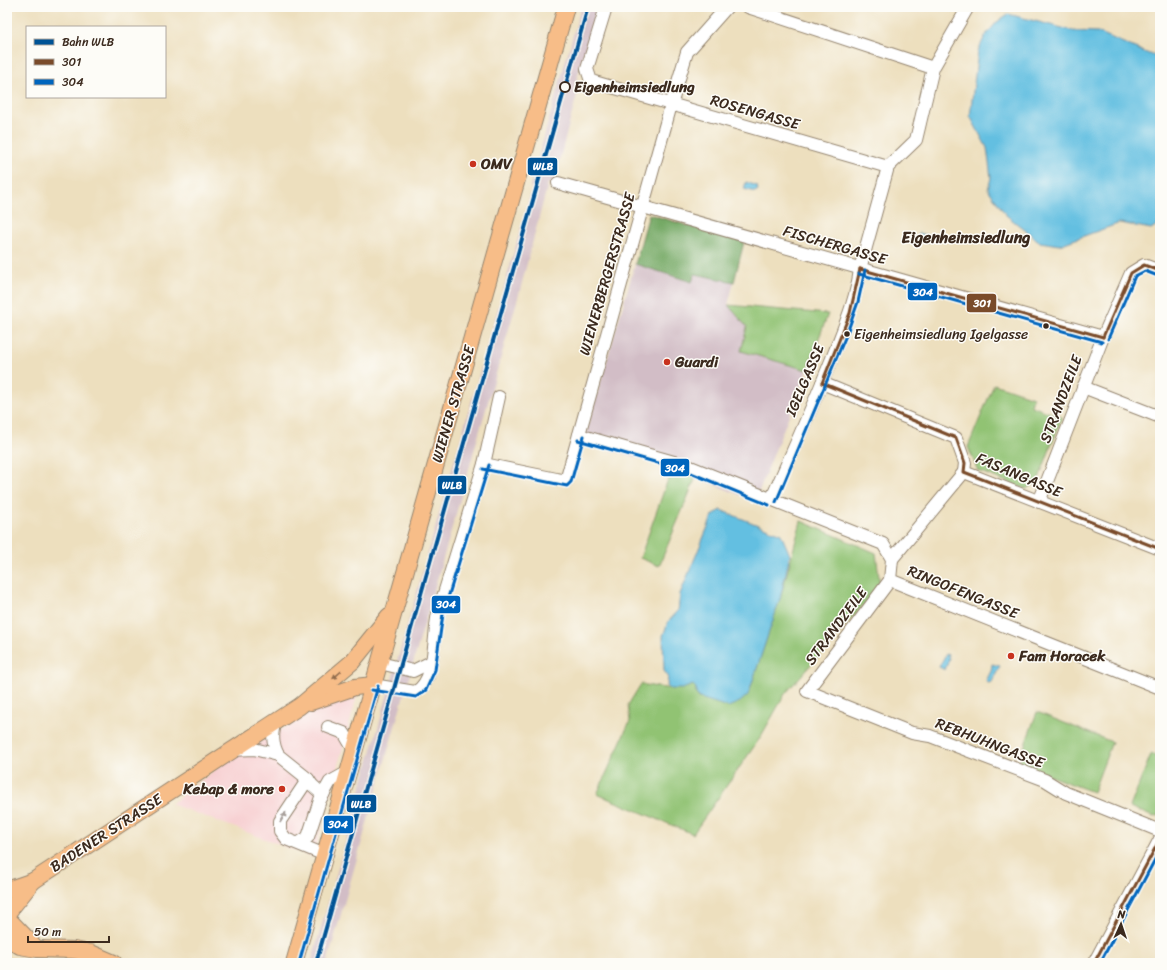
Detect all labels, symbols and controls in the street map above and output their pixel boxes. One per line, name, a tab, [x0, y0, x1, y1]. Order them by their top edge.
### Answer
legend	[26, 26, 166, 98]
text: Bahn WLB	[62, 31, 114, 53]
text: 301	[62, 51, 81, 73]
text: 304	[62, 71, 84, 93]
place label: Eigenheimsiedlung	[574, 74, 695, 100]
marker: Eigenheimsiedlung	[559, 81, 571, 93]
street label: ROSENGASSE	[707, 87, 804, 138]
place label: OMV	[480, 151, 513, 177]
line badge: WLB	[527, 157, 558, 176]
text: WLB	[533, 157, 553, 176]
marker: OMV	[468, 159, 478, 169]
street label: WIENERBERGERSTRASSE	[571, 188, 643, 358]
street label: FISCHERGASSE	[780, 218, 892, 273]
district label: Eigenheimsiedlung	[902, 223, 1030, 252]
line badge: 304	[907, 282, 938, 301]
text: 304	[912, 283, 933, 302]
line badge: 301	[966, 293, 997, 313]
text: 301	[972, 294, 991, 313]
unlabelled marker	[1041, 321, 1051, 331]
place label: Eigenheimsiedlung Igelgasse	[854, 322, 1028, 347]
marker: Eigenheimsiedlung Igelgasse	[842, 329, 852, 339]
street label: IGELGASSE	[778, 338, 833, 421]
street label: WIENER STRASSE	[424, 341, 483, 466]
place label: Guardi	[674, 349, 719, 375]
street label: STRANDZEILE	[1032, 350, 1090, 447]
marker: Guardi	[662, 357, 672, 367]
street label: FASANGASSE	[972, 445, 1068, 505]
line badge: 304	[660, 458, 690, 477]
text: 304	[664, 459, 685, 478]
line badge: WLB	[437, 475, 467, 495]
text: WLB	[442, 476, 462, 495]
street label: RINGOFENGASSE	[903, 558, 1024, 627]
street label: STRANDZEILE	[798, 580, 875, 671]
line badge: 304	[431, 595, 461, 614]
text: 304	[435, 595, 456, 614]
place label: Fam Horacek	[1018, 643, 1106, 669]
marker: Fam Horacek	[1006, 651, 1016, 661]
one-way arrow	[332, 670, 343, 679]
street label: REBHUHNGASSE	[932, 710, 1050, 776]
place label: Kebap & more	[182, 776, 274, 802]
marker: Kebap & more	[277, 784, 287, 794]
street label: BADENER STRASSE	[44, 786, 169, 879]
line badge: WLB	[346, 794, 377, 813]
text: WLB	[351, 795, 371, 814]
one-way arrow	[280, 811, 287, 822]
line badge: 304	[323, 815, 354, 834]
text: 304	[327, 815, 348, 834]
north arrow	[1101, 904, 1141, 944]
text: N	[1116, 905, 1126, 924]
scale bar	[28, 918, 109, 944]
text: 50 m	[34, 921, 61, 943]

